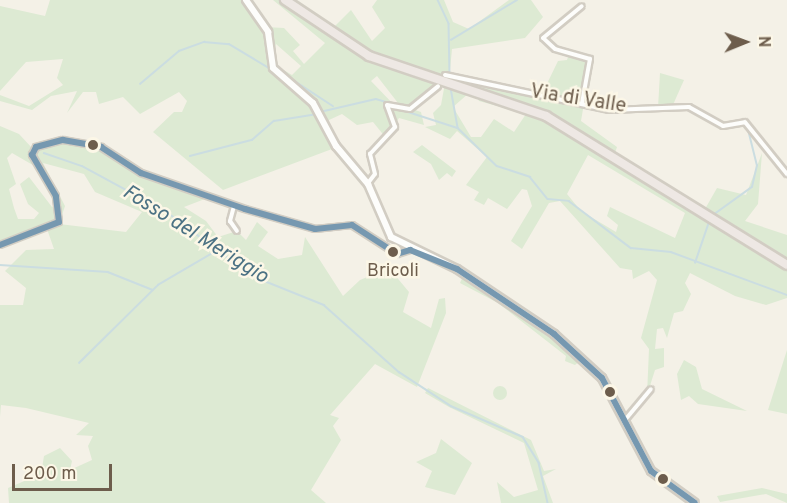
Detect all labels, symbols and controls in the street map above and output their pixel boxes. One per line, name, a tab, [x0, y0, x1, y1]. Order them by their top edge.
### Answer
north arrow	[715, 12, 775, 72]
text: N	[753, 36, 773, 48]
street label: Via di Valle	[528, 81, 628, 119]
unlabelled marker	[87, 139, 99, 151]
water label: Fosso del Meriggio	[118, 180, 272, 290]
marker: Bricoli	[387, 246, 399, 258]
place label: Bricoli	[367, 261, 419, 283]
unlabelled marker	[604, 386, 616, 398]
scale bar	[15, 452, 116, 490]
text: 200 m	[23, 463, 76, 486]
unlabelled marker	[657, 473, 669, 485]

